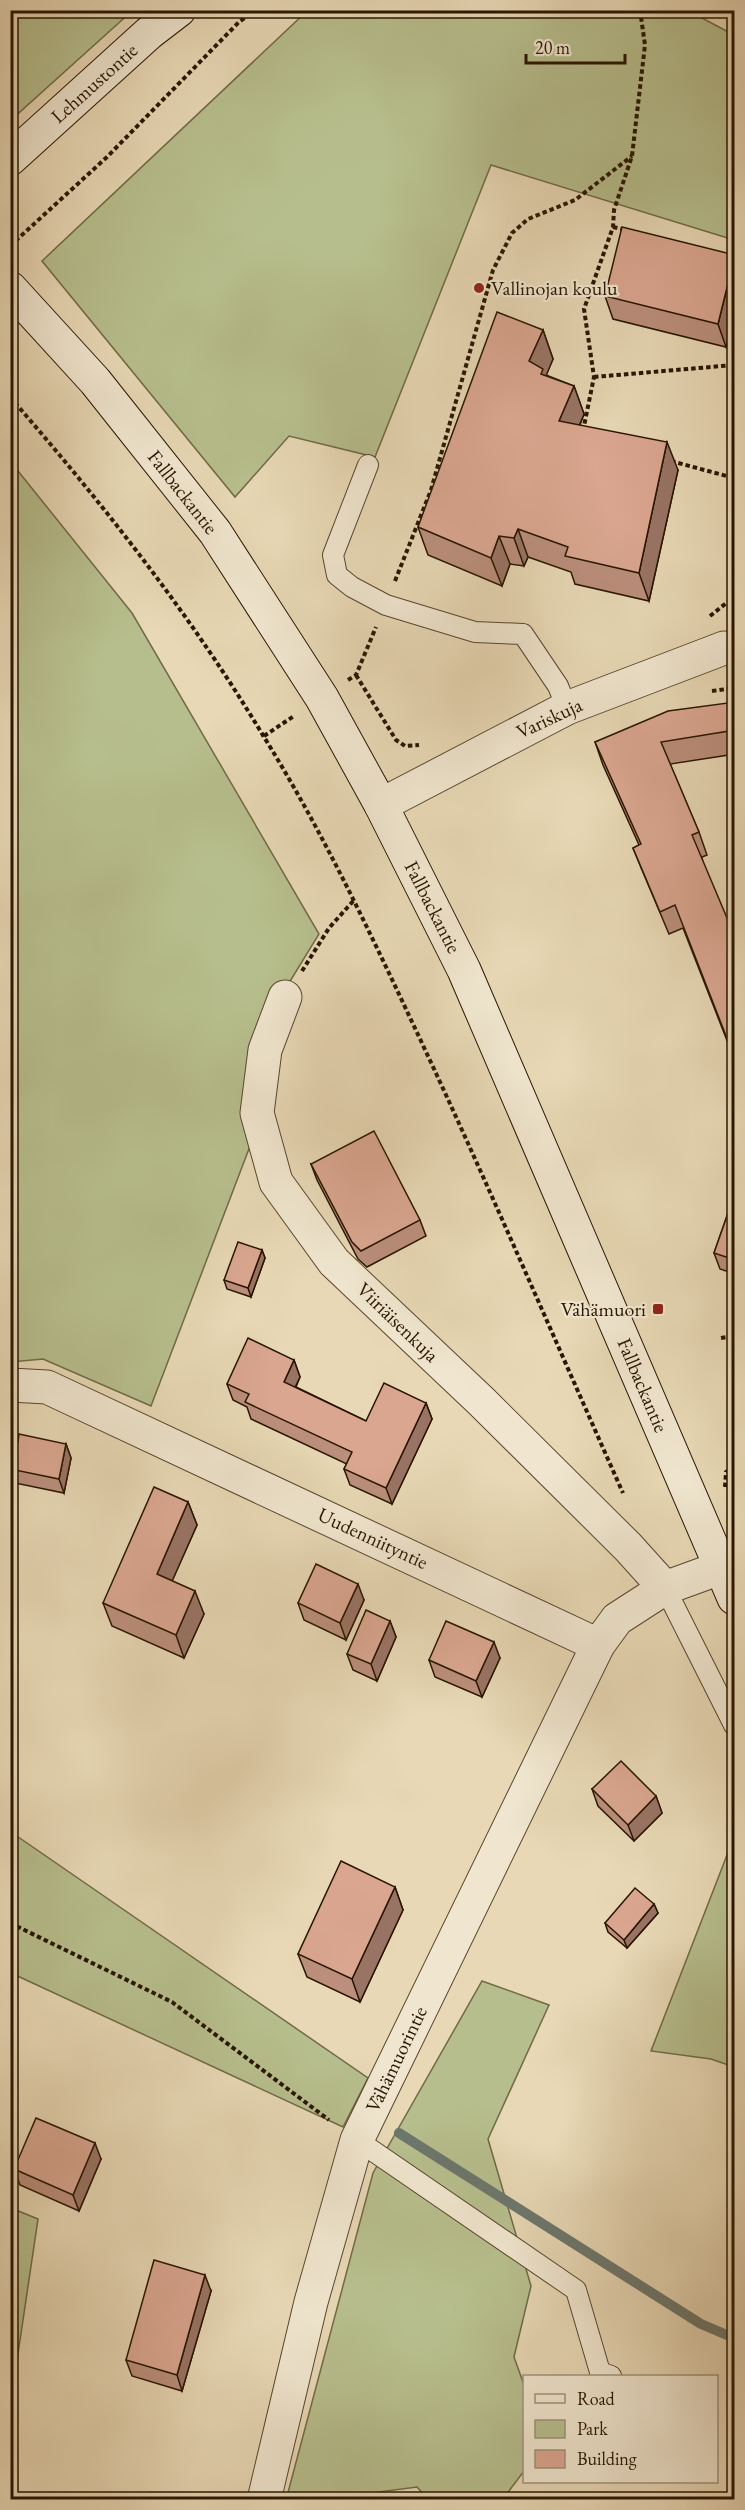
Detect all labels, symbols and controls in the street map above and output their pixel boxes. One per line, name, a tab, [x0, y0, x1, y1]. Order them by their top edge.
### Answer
scale bar	[526, 27, 625, 65]
text: 20 m	[535, 36, 570, 59]
street label: Lehmustontie	[45, 37, 143, 129]
place label: Vallinojan koulu	[491, 275, 618, 301]
marker: Vallinojan koulu	[472, 281, 486, 295]
street label: Fallbackantie	[142, 445, 224, 540]
street label: Variskuja	[512, 691, 586, 745]
street label: Fallbackantie	[399, 856, 467, 958]
street label: Viiriäisenkuja	[351, 1276, 445, 1368]
place label: Vähämuori	[561, 1296, 646, 1322]
marker: Vähämuori	[651, 1302, 665, 1316]
street label: Fallbackantie	[611, 1334, 675, 1436]
street label: Uudenniityntie	[314, 1501, 432, 1575]
street label: Vähämuorintie	[359, 2002, 433, 2116]
legend	[523, 2375, 718, 2483]
text: Road	[577, 2387, 616, 2410]
text: Park	[577, 2417, 608, 2440]
text: Building	[577, 2447, 637, 2470]

